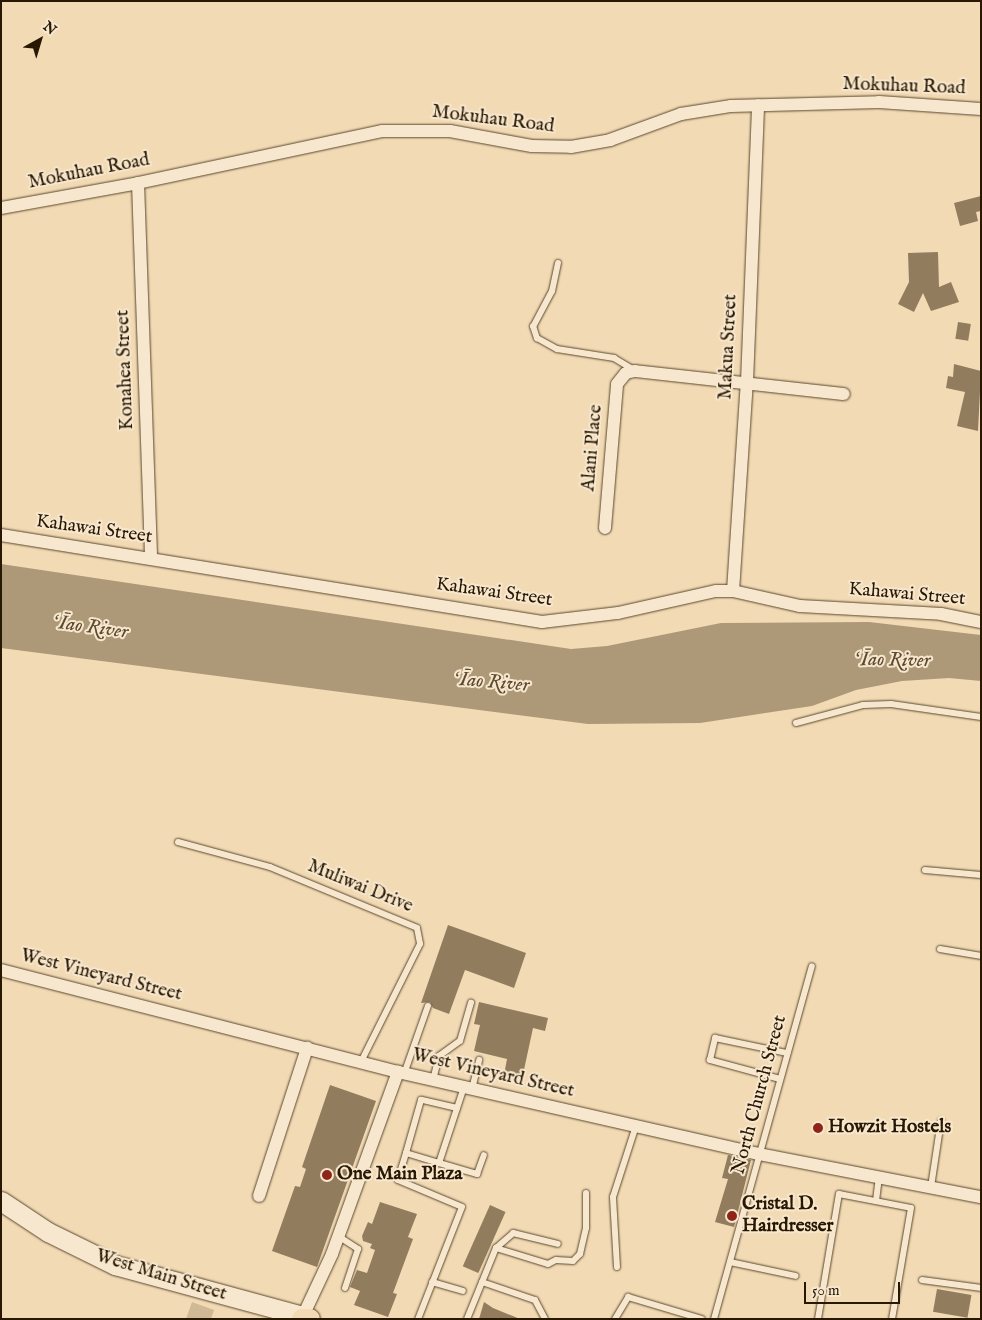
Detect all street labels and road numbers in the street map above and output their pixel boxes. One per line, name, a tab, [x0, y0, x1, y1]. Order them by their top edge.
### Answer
street label: Mokuhau Road	[842, 73, 966, 101]
street label: Mokuhau Road	[431, 101, 555, 139]
street label: Mokuhau Road	[26, 149, 152, 195]
street label: Makua Street	[715, 294, 743, 400]
street label: Konahea Street	[113, 309, 139, 431]
street label: Alani Place	[578, 404, 608, 492]
street label: Kahawai Street	[34, 511, 154, 549]
street label: Kahawai Street	[434, 574, 554, 612]
street label: Kahawai Street	[848, 579, 966, 611]
street label: Muliwai Drive	[304, 855, 416, 919]
street label: West Vineyard Street	[18, 945, 184, 1007]
street label: North Church Street	[728, 1013, 792, 1177]
street label: West Vineyard Street	[410, 1044, 576, 1104]
street label: West Main Street	[93, 1245, 229, 1307]

